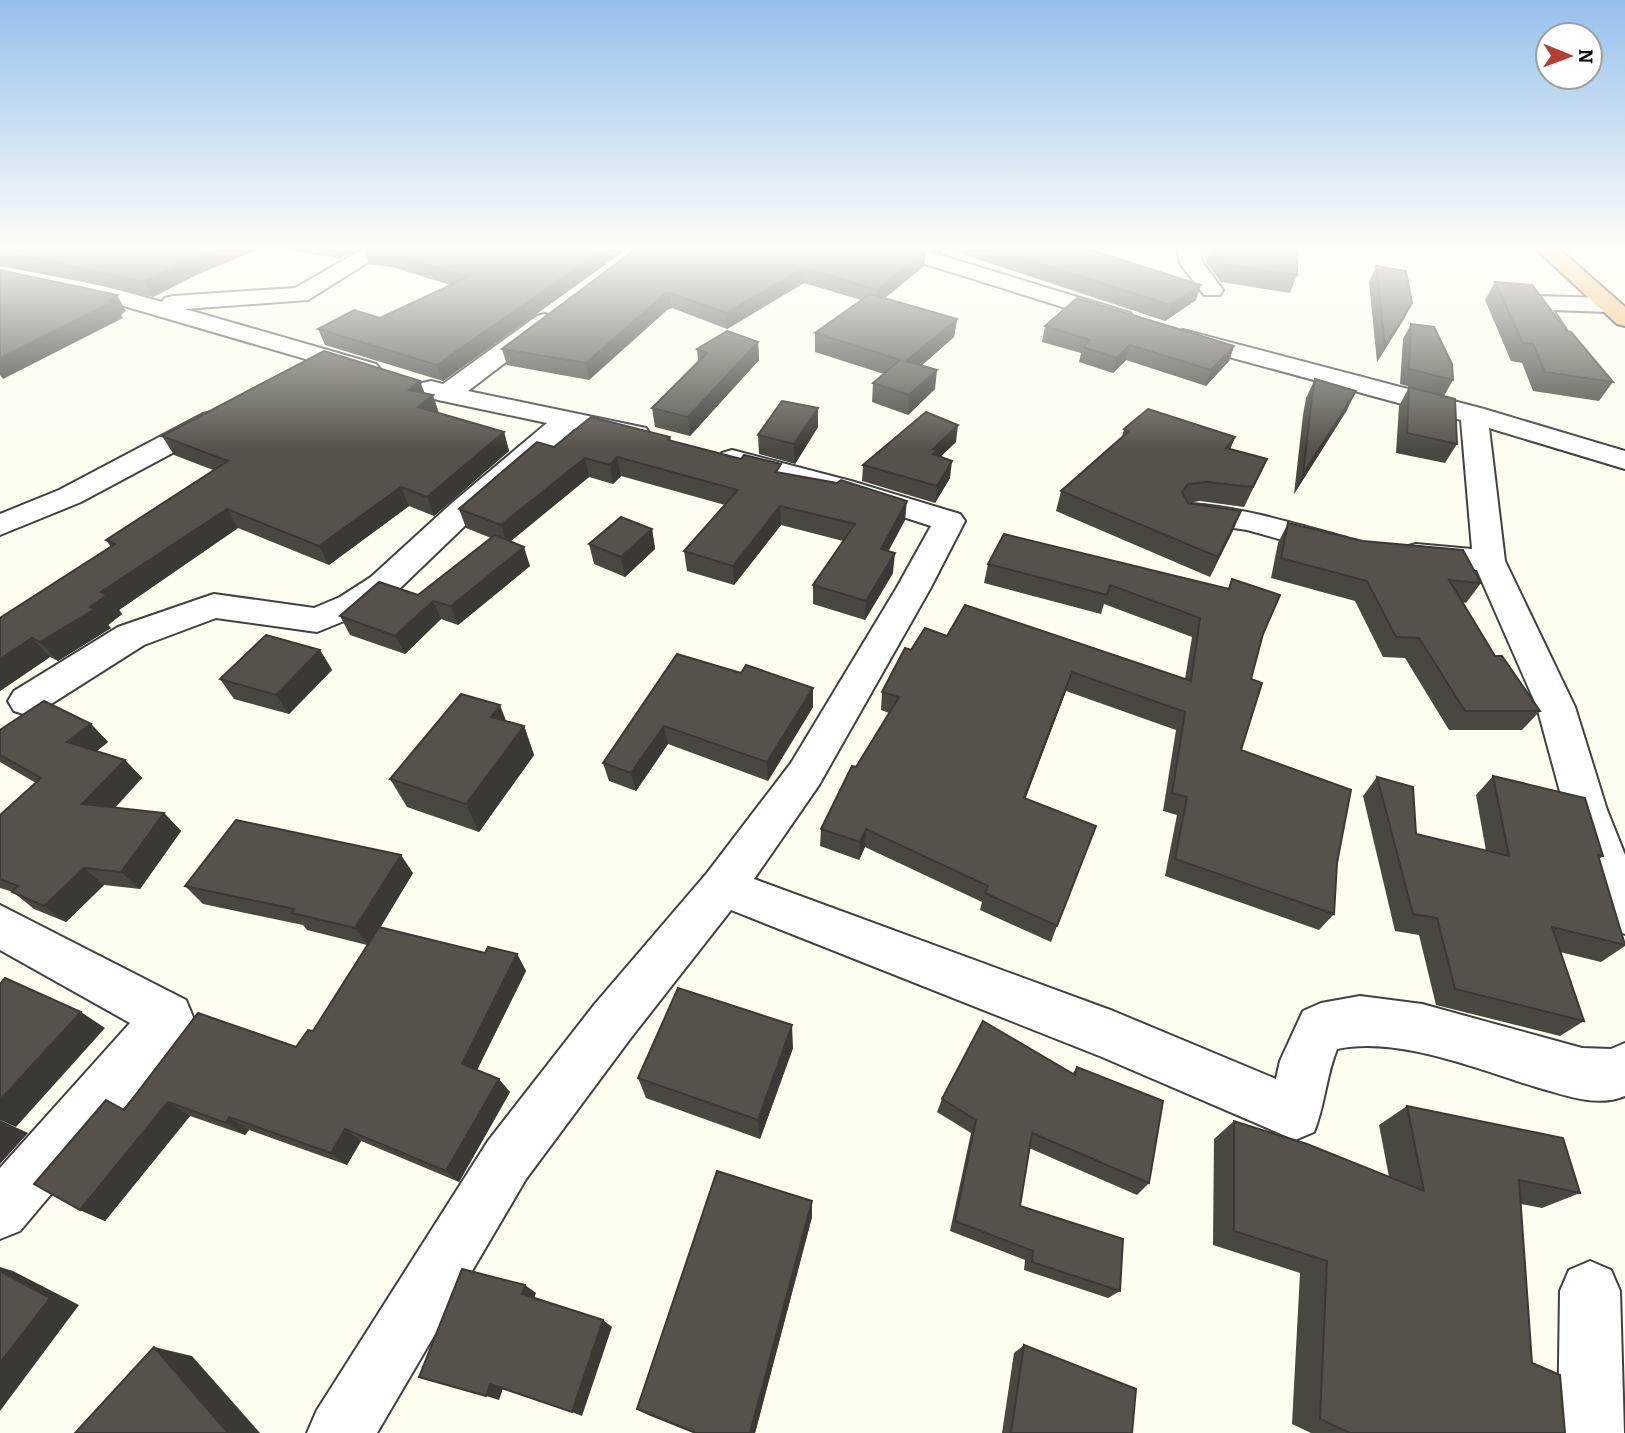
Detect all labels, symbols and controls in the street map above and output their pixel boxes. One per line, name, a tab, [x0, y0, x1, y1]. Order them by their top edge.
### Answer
north arrow	[1534, 21, 1604, 91]
text: N	[1574, 49, 1597, 64]

